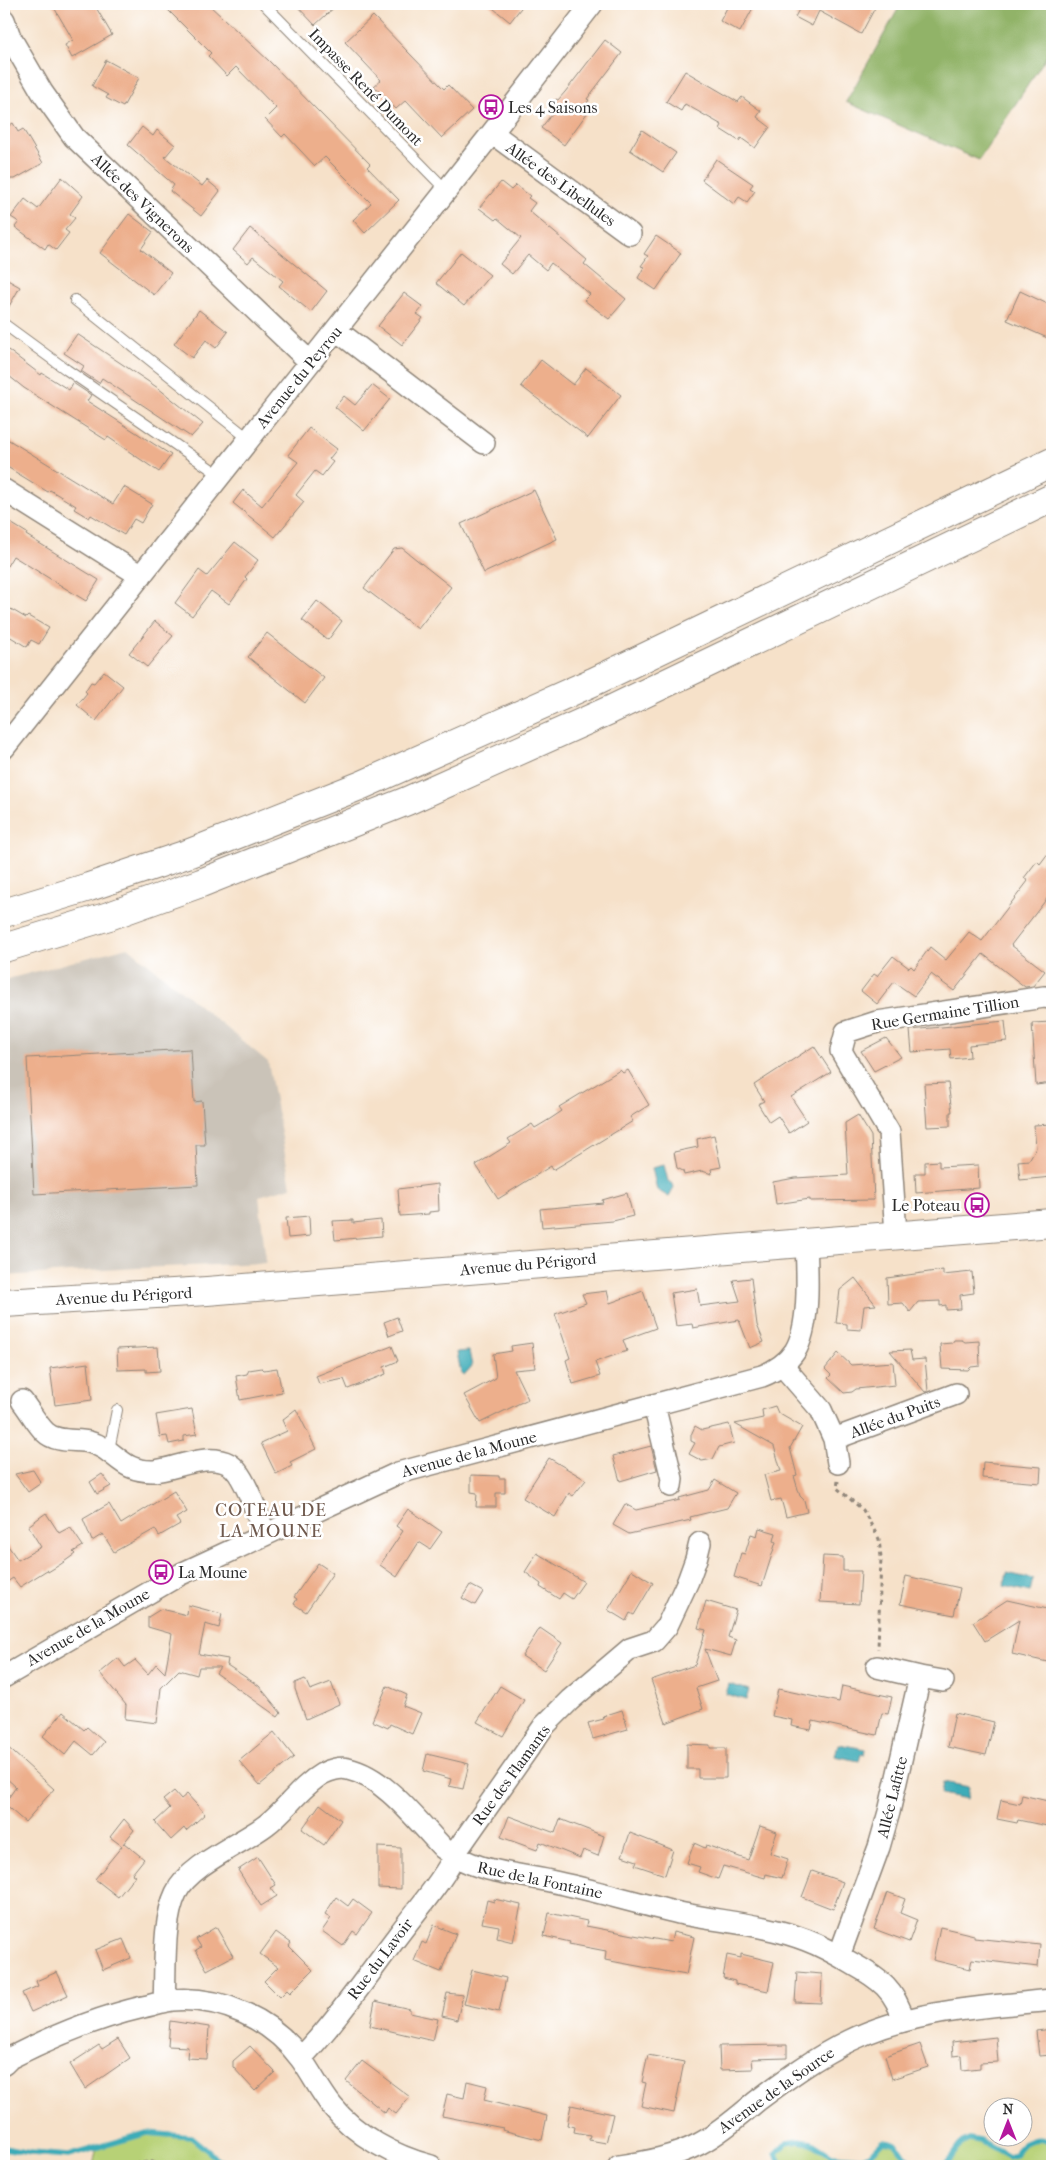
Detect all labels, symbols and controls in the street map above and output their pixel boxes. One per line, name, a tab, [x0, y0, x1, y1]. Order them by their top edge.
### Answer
street label: Impasse René Dumont	[305, 24, 427, 150]
bus stop icon: Les 4 Saisons	[478, 94, 504, 120]
place label: Les 4 Saisons	[508, 98, 597, 117]
street label: Allée des Libellules	[502, 137, 620, 230]
street label: Allée des Vignerons	[87, 149, 198, 257]
street label: Avenue du Peyrou	[252, 322, 346, 432]
street label: Rue Germaine Tillion	[870, 992, 1021, 1034]
bus stop icon: Le Poteau	[964, 1192, 990, 1218]
place label: Le Poteau	[892, 1196, 960, 1215]
street label: Avenue du Périgord	[458, 1249, 597, 1280]
street label: Avenue du Périgord	[54, 1283, 193, 1309]
street label: Allée du Puits	[846, 1392, 943, 1442]
street label: Avenue de la Moune	[398, 1427, 539, 1481]
district label: COTEAU DE LA MOUNE	[215, 1500, 327, 1542]
bus stop icon: La Moune	[148, 1559, 174, 1585]
place label: La Moune	[178, 1563, 247, 1582]
street label: Avenue de la Moune	[22, 1584, 153, 1670]
street label: Rue des Flamants	[468, 1721, 554, 1829]
street label: Allée Lafitte	[872, 1754, 911, 1841]
street label: Rue de la Fontaine	[476, 1857, 604, 1903]
street label: Rue du Lavoir	[343, 1914, 417, 2003]
street label: Avenue de la Source	[713, 2043, 838, 2138]
north arrow	[984, 2098, 1034, 2148]
text: N	[1003, 2101, 1014, 2118]

